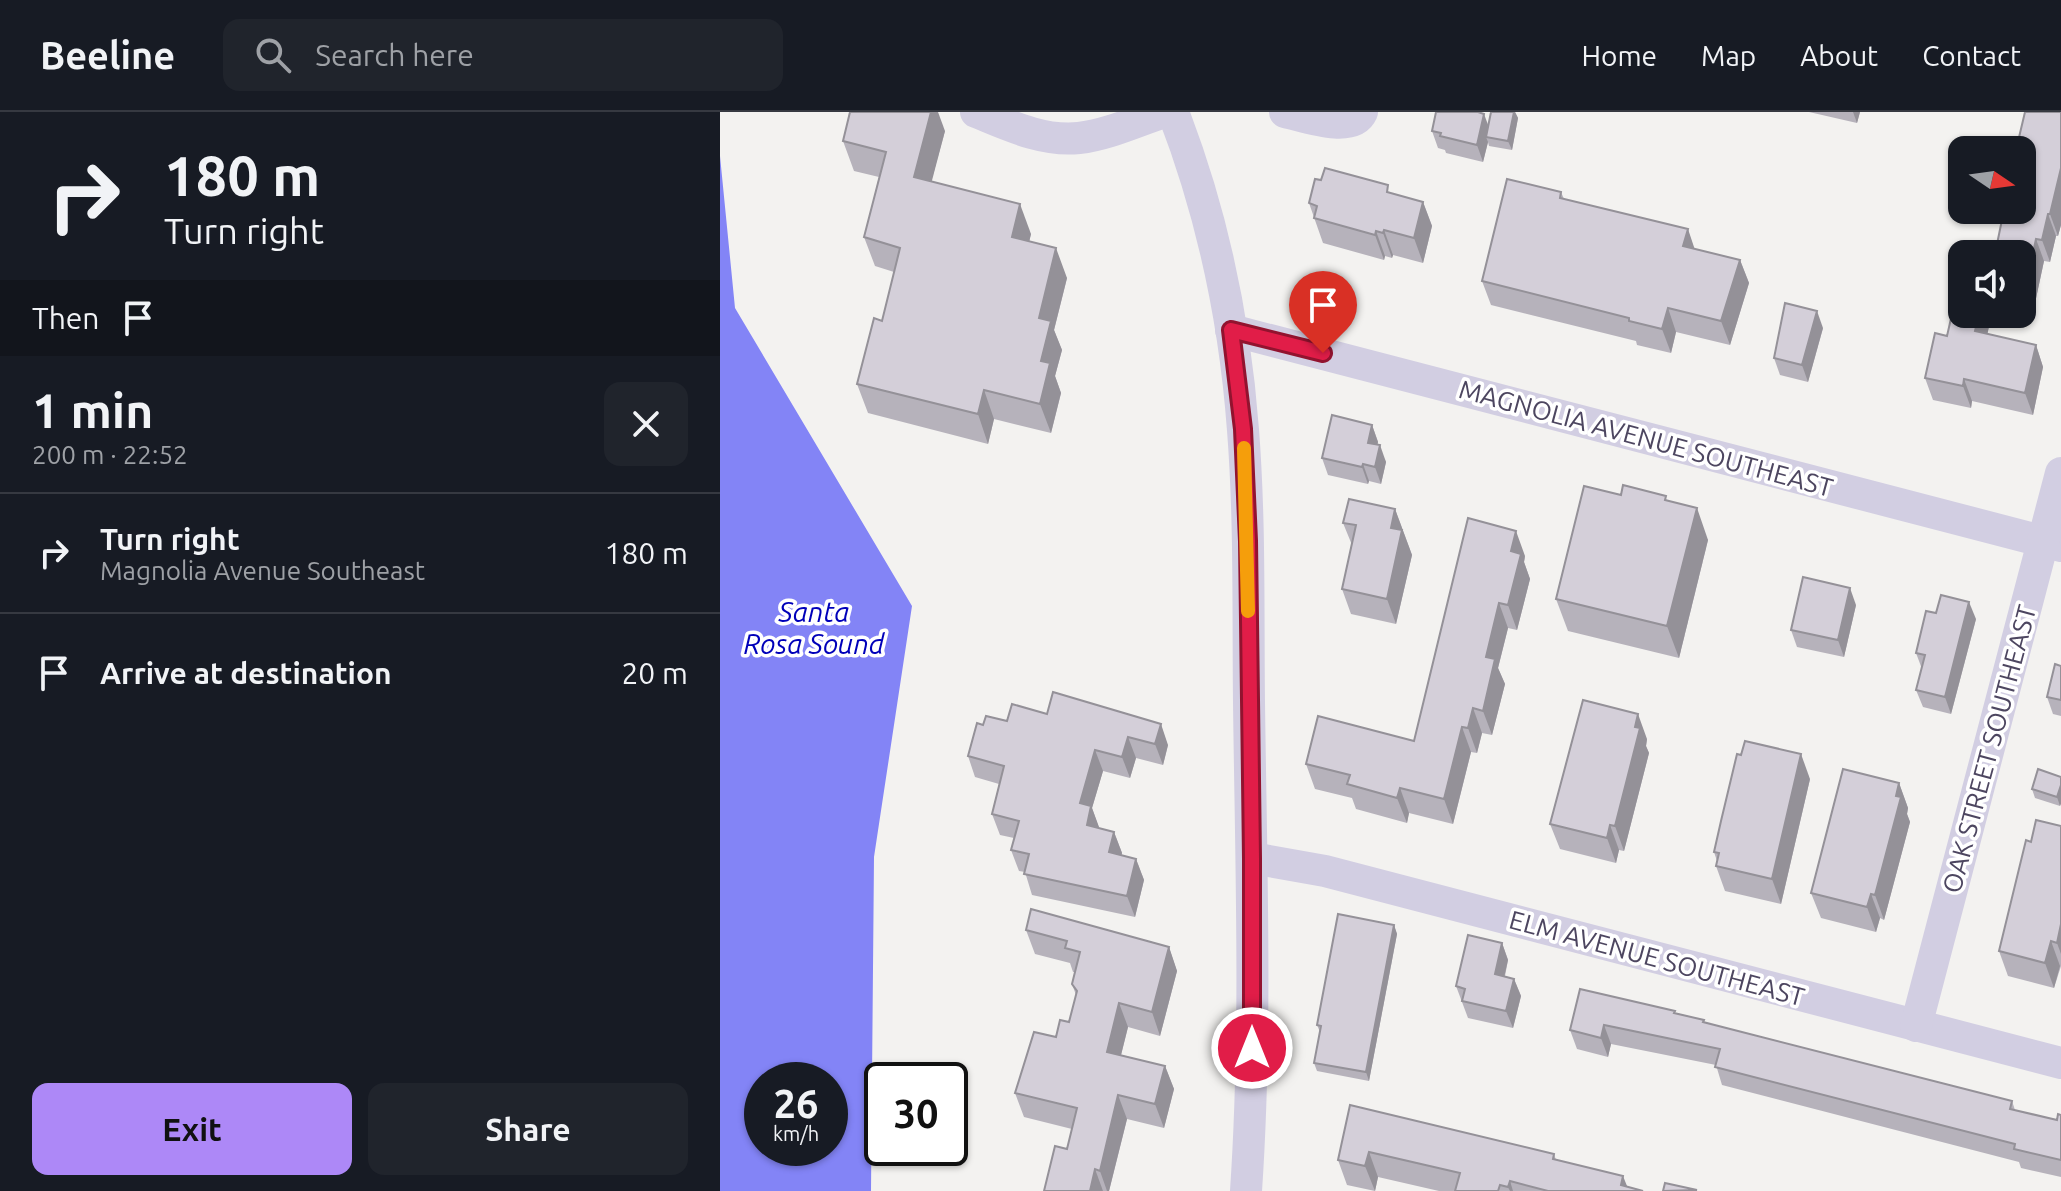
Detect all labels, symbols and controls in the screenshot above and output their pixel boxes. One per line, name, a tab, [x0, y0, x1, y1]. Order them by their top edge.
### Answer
search box	[223, 19, 783, 91]
icon: search	[251, 33, 295, 77]
text: Beeline	[40, 34, 175, 76]
text: Search here	[315, 38, 474, 72]
text: Home	[1582, 40, 1657, 71]
text: Map	[1701, 40, 1756, 71]
text: About	[1800, 40, 1878, 71]
text: Contact	[1922, 40, 2021, 71]
north arrow	[1948, 136, 2036, 224]
map controls	[1948, 136, 2036, 328]
icon: right	[32, 144, 136, 248]
text: 180 m	[164, 144, 320, 207]
text: Turn right	[164, 210, 324, 251]
button: sound	[1948, 240, 2036, 328]
pin	[1289, 271, 1357, 353]
icon: arrive	[1301, 283, 1345, 327]
icon: arrive	[116, 296, 160, 340]
text: Then	[32, 301, 100, 335]
street label: MAGNOLIA AVENUE SOUTHEAST	[1456, 374, 1836, 502]
button: close	[604, 382, 688, 466]
text: 1 min	[32, 383, 153, 437]
text: 200 m · 22:52	[32, 440, 188, 469]
text: Turn right	[100, 522, 240, 556]
icon: right	[32, 531, 76, 575]
text: 180 m	[604, 536, 688, 570]
text: Magnolia Avenue Southeast	[100, 556, 425, 585]
water label: Santa Rosa Sound	[744, 596, 886, 659]
street label: OAK STREET SOUTHEAST	[1937, 602, 2041, 896]
icon: arrive	[32, 651, 76, 695]
text: Arrive at destination	[100, 656, 392, 690]
text: 20 m	[621, 656, 688, 690]
street label: ELM AVENUE SOUTHEAST	[1506, 905, 1808, 1011]
position arrow	[1210, 1006, 1294, 1090]
speed limit sign: 30	[864, 1062, 968, 1166]
text: 26	[773, 1081, 819, 1126]
button: Exit	[32, 1083, 352, 1175]
button: Share	[368, 1083, 688, 1175]
text: km/h	[773, 1122, 819, 1145]

